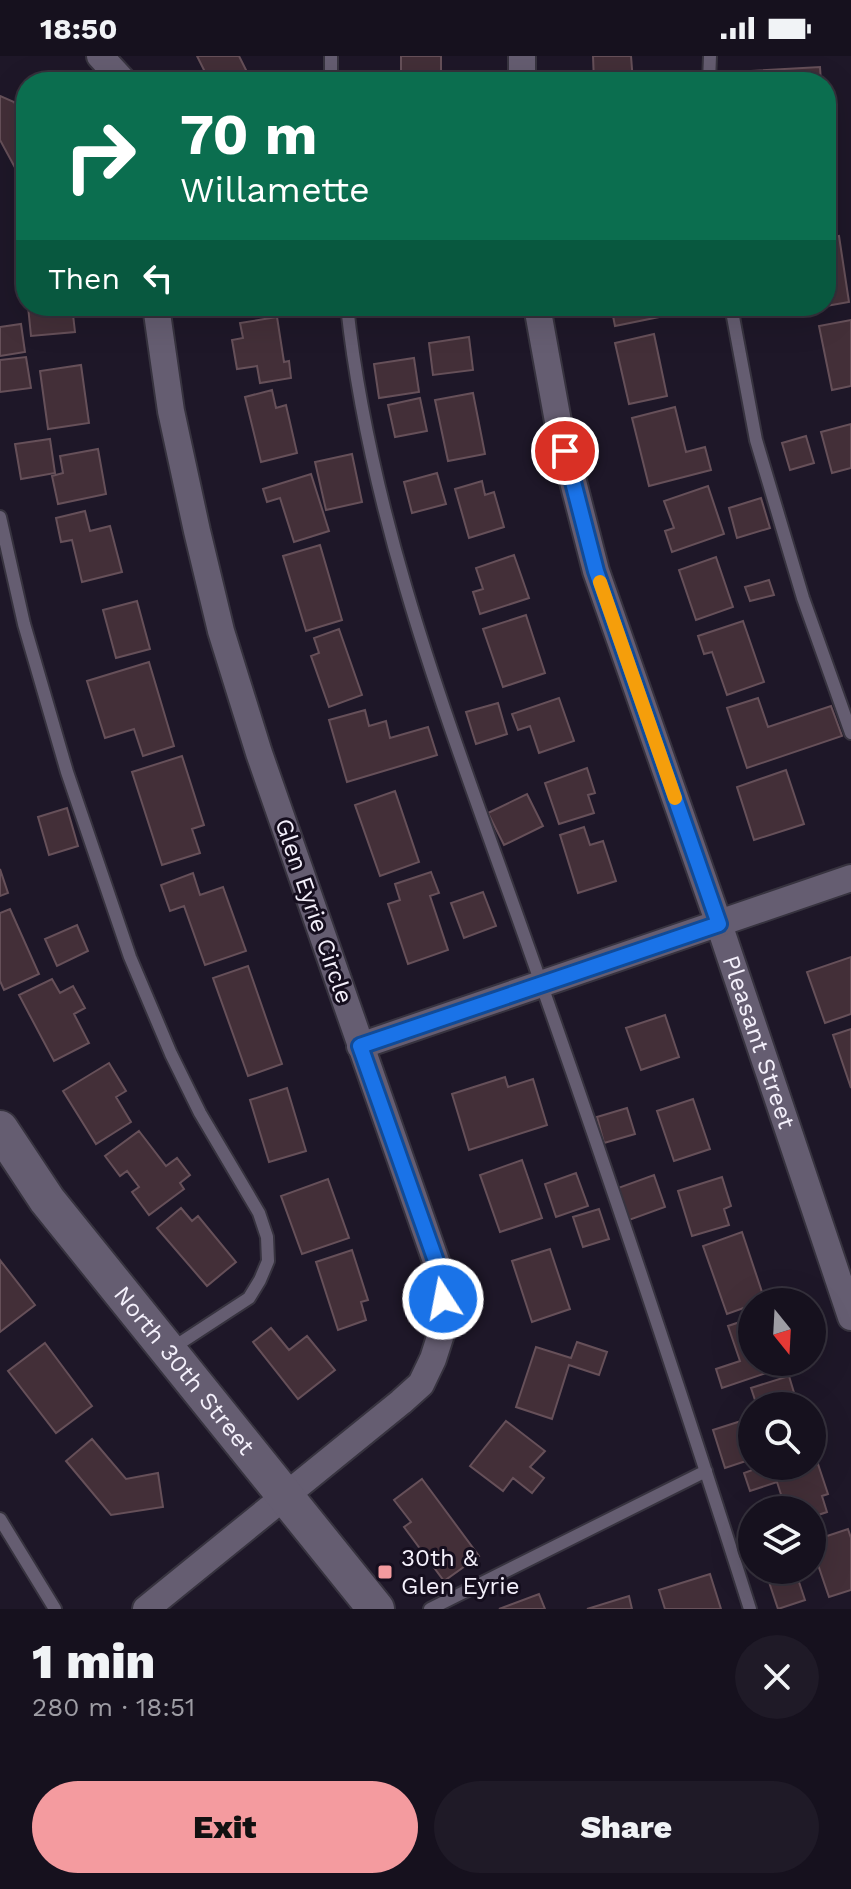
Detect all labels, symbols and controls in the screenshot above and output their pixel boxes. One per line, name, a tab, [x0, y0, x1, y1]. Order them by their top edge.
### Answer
text: 18:50	[40, 11, 118, 46]
text: 70 m	[180, 102, 317, 168]
icon: right	[48, 104, 152, 208]
text: Willamette	[180, 169, 370, 211]
icon: left	[136, 256, 180, 300]
text: Then	[48, 261, 120, 296]
pin	[531, 417, 599, 485]
icon: arrive	[543, 429, 587, 473]
street label: Glen Eyrie Circle	[269, 815, 359, 1007]
street label: Pleasant Street	[717, 952, 801, 1132]
position arrow	[401, 1257, 485, 1341]
street label: North 30th Street	[108, 1281, 260, 1460]
north arrow	[738, 1288, 826, 1376]
map controls	[738, 1288, 826, 1584]
button: search	[738, 1392, 826, 1480]
button: layers	[738, 1496, 826, 1584]
place label: 30th & Glen Eyrie	[401, 1544, 520, 1600]
marker: 30th & Glen Eyrie	[376, 1563, 394, 1581]
text: 1 min	[32, 1633, 155, 1690]
button: close	[735, 1635, 819, 1719]
text: 280 m · 18:51	[32, 1692, 195, 1722]
button: Exit	[32, 1781, 418, 1873]
button: Share	[434, 1781, 819, 1873]

